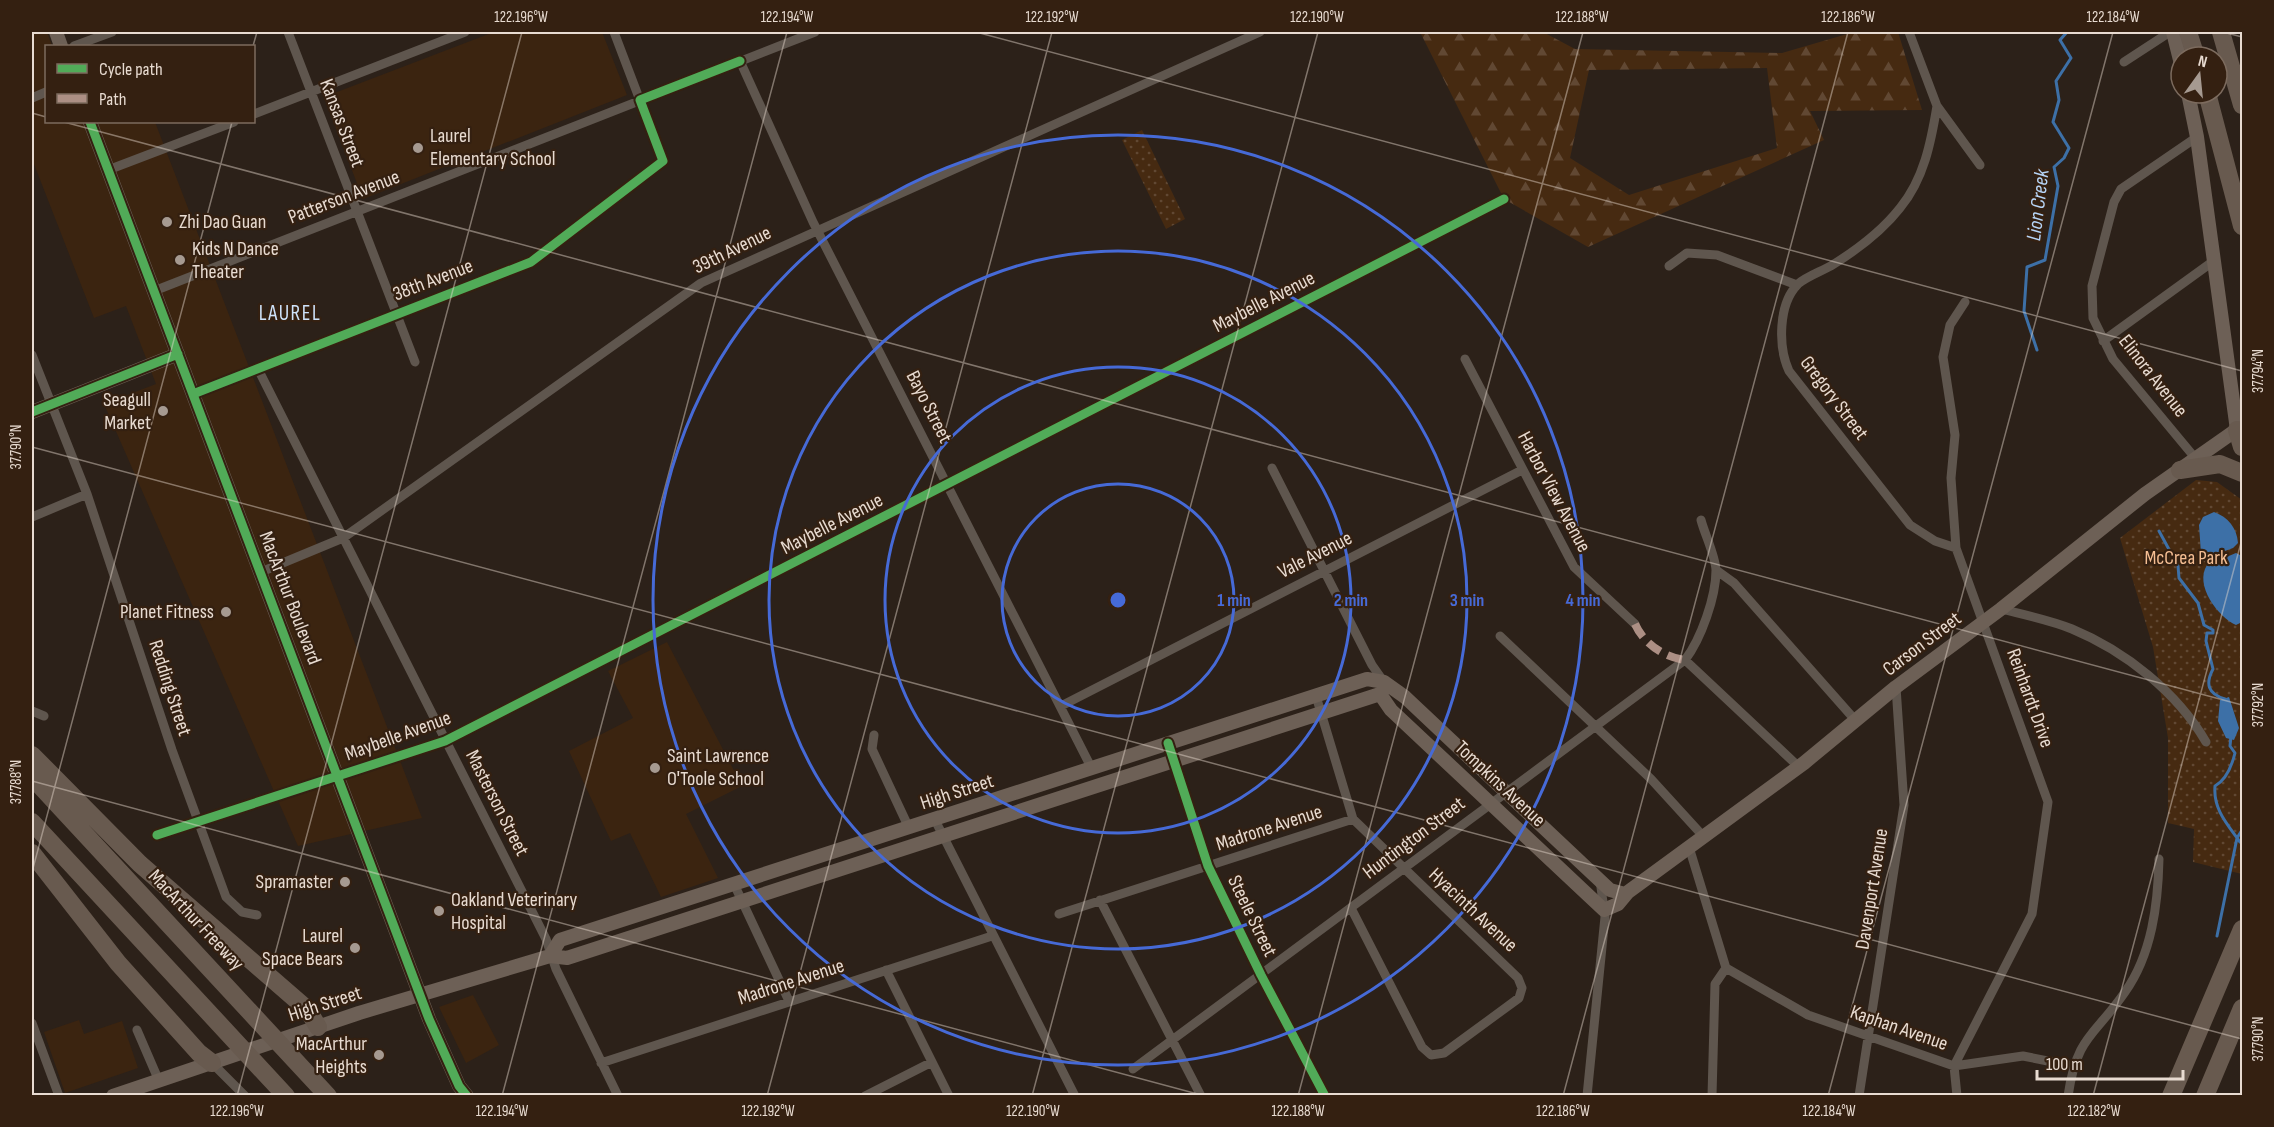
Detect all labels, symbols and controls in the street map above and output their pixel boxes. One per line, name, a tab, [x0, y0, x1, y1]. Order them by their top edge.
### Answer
text: 122.196°W	[494, 8, 548, 27]
text: 122.194°W	[761, 8, 814, 27]
text: 122.192°W	[1025, 8, 1079, 27]
text: 122.190°W	[1290, 8, 1344, 27]
text: 122.188°W	[1555, 8, 1609, 27]
text: 122.186°W	[1821, 8, 1875, 27]
text: 122.184°W	[2087, 8, 2140, 27]
legend	[45, 45, 255, 123]
north arrow	[2169, 45, 2229, 105]
text: N	[2196, 52, 2209, 72]
text: Cycle path	[99, 59, 163, 80]
street label: Kansas Street	[314, 75, 370, 171]
text: Path	[99, 89, 127, 110]
place label: Laurel Elementary School	[430, 124, 556, 171]
marker: Laurel Elementary School	[411, 141, 425, 155]
street label: Patterson Avenue	[285, 165, 403, 229]
water label: Lion Creek	[2021, 167, 2055, 242]
place label: Zhi Dao Guan	[179, 210, 266, 234]
marker: Zhi Dao Guan	[160, 215, 174, 229]
street label: 39th Avenue	[689, 221, 775, 279]
place label: Kids N Dance Theater	[192, 237, 279, 284]
marker: Kids N Dance Theater	[173, 253, 187, 267]
street label: 38th Avenue	[390, 254, 476, 306]
street label: Maybelle Avenue	[1209, 266, 1319, 338]
district label: LAUREL	[259, 301, 321, 326]
street label: Elinora Avenue	[2113, 330, 2193, 422]
text: 37.794°N	[2249, 349, 2268, 393]
street label: Gregory Street	[1795, 351, 1873, 445]
street label: Bayo Street	[901, 367, 957, 447]
place label: Seagull Market	[103, 388, 151, 435]
marker: Seagull Market	[156, 404, 170, 418]
text: 37.790°N	[7, 425, 26, 469]
street label: Harbor View Avenue	[1512, 428, 1596, 556]
street label: Maybelle Avenue	[777, 488, 887, 560]
street label: Vale Avenue	[1274, 526, 1356, 584]
street label: MacArthur Boulevard	[254, 528, 326, 668]
park label: McCrea Park	[2144, 546, 2228, 570]
centre of rings	[1108, 590, 1128, 610]
text: 1 min	[1217, 590, 1251, 611]
text: 2 min	[1334, 590, 1368, 611]
text: 3 min	[1450, 590, 1484, 611]
text: 4 min	[1566, 590, 1600, 611]
place label: Planet Fitness	[120, 600, 214, 624]
marker: Planet Fitness	[219, 605, 233, 619]
street label: Carson Street	[1878, 607, 1966, 681]
street label: Redding Street	[143, 637, 197, 739]
street label: Reinhardt Drive	[2001, 645, 2059, 751]
text: 37.792°N	[2249, 683, 2268, 727]
street label: Maybelle Avenue	[342, 706, 454, 766]
street label: Tompkins Avenue	[1450, 736, 1550, 832]
place label: Saint Lawrence O'Toole School	[667, 744, 769, 791]
street label: Masterson Street	[460, 746, 534, 860]
text: 37.788°N	[7, 760, 26, 804]
marker: Saint Lawrence O'Toole School	[648, 761, 662, 775]
street label: High Street	[917, 769, 997, 815]
street label: Huntington Street	[1358, 792, 1470, 884]
street label: Madrone Avenue	[1213, 800, 1325, 856]
street label: Davenport Avenue	[1851, 827, 1893, 951]
street label: Hyacinth Avenue	[1424, 863, 1522, 957]
street label: MacArthur Freeway	[143, 864, 249, 976]
place label: Spramaster	[256, 870, 333, 894]
street label: Steele Street	[1222, 871, 1282, 961]
marker: Spramaster	[338, 875, 352, 889]
place label: Oakland Veterinary Hospital	[451, 888, 577, 935]
marker: Oakland Veterinary Hospital	[432, 904, 446, 918]
place label: Laurel Space Bears	[262, 924, 343, 971]
marker: Laurel Space Bears	[348, 941, 362, 955]
street label: Madrone Avenue	[735, 954, 847, 1010]
street label: High Street	[285, 981, 365, 1027]
street label: Kaphan Avenue	[1847, 1000, 1951, 1056]
text: 37.790°N	[2249, 1017, 2268, 1061]
place label: MacArthur Heights	[296, 1032, 367, 1079]
scale bar	[2037, 1043, 2182, 1081]
marker: MacArthur Heights	[372, 1048, 386, 1062]
text: 100 m	[2046, 1054, 2083, 1075]
text: 122.196°W	[210, 1102, 264, 1121]
text: 122.194°W	[476, 1102, 529, 1121]
text: 122.192°W	[741, 1102, 795, 1121]
text: 122.190°W	[1006, 1102, 1060, 1121]
text: 122.188°W	[1271, 1102, 1325, 1121]
text: 122.186°W	[1536, 1102, 1590, 1121]
text: 122.184°W	[1803, 1102, 1856, 1121]
text: 122.182°W	[2067, 1102, 2121, 1121]

